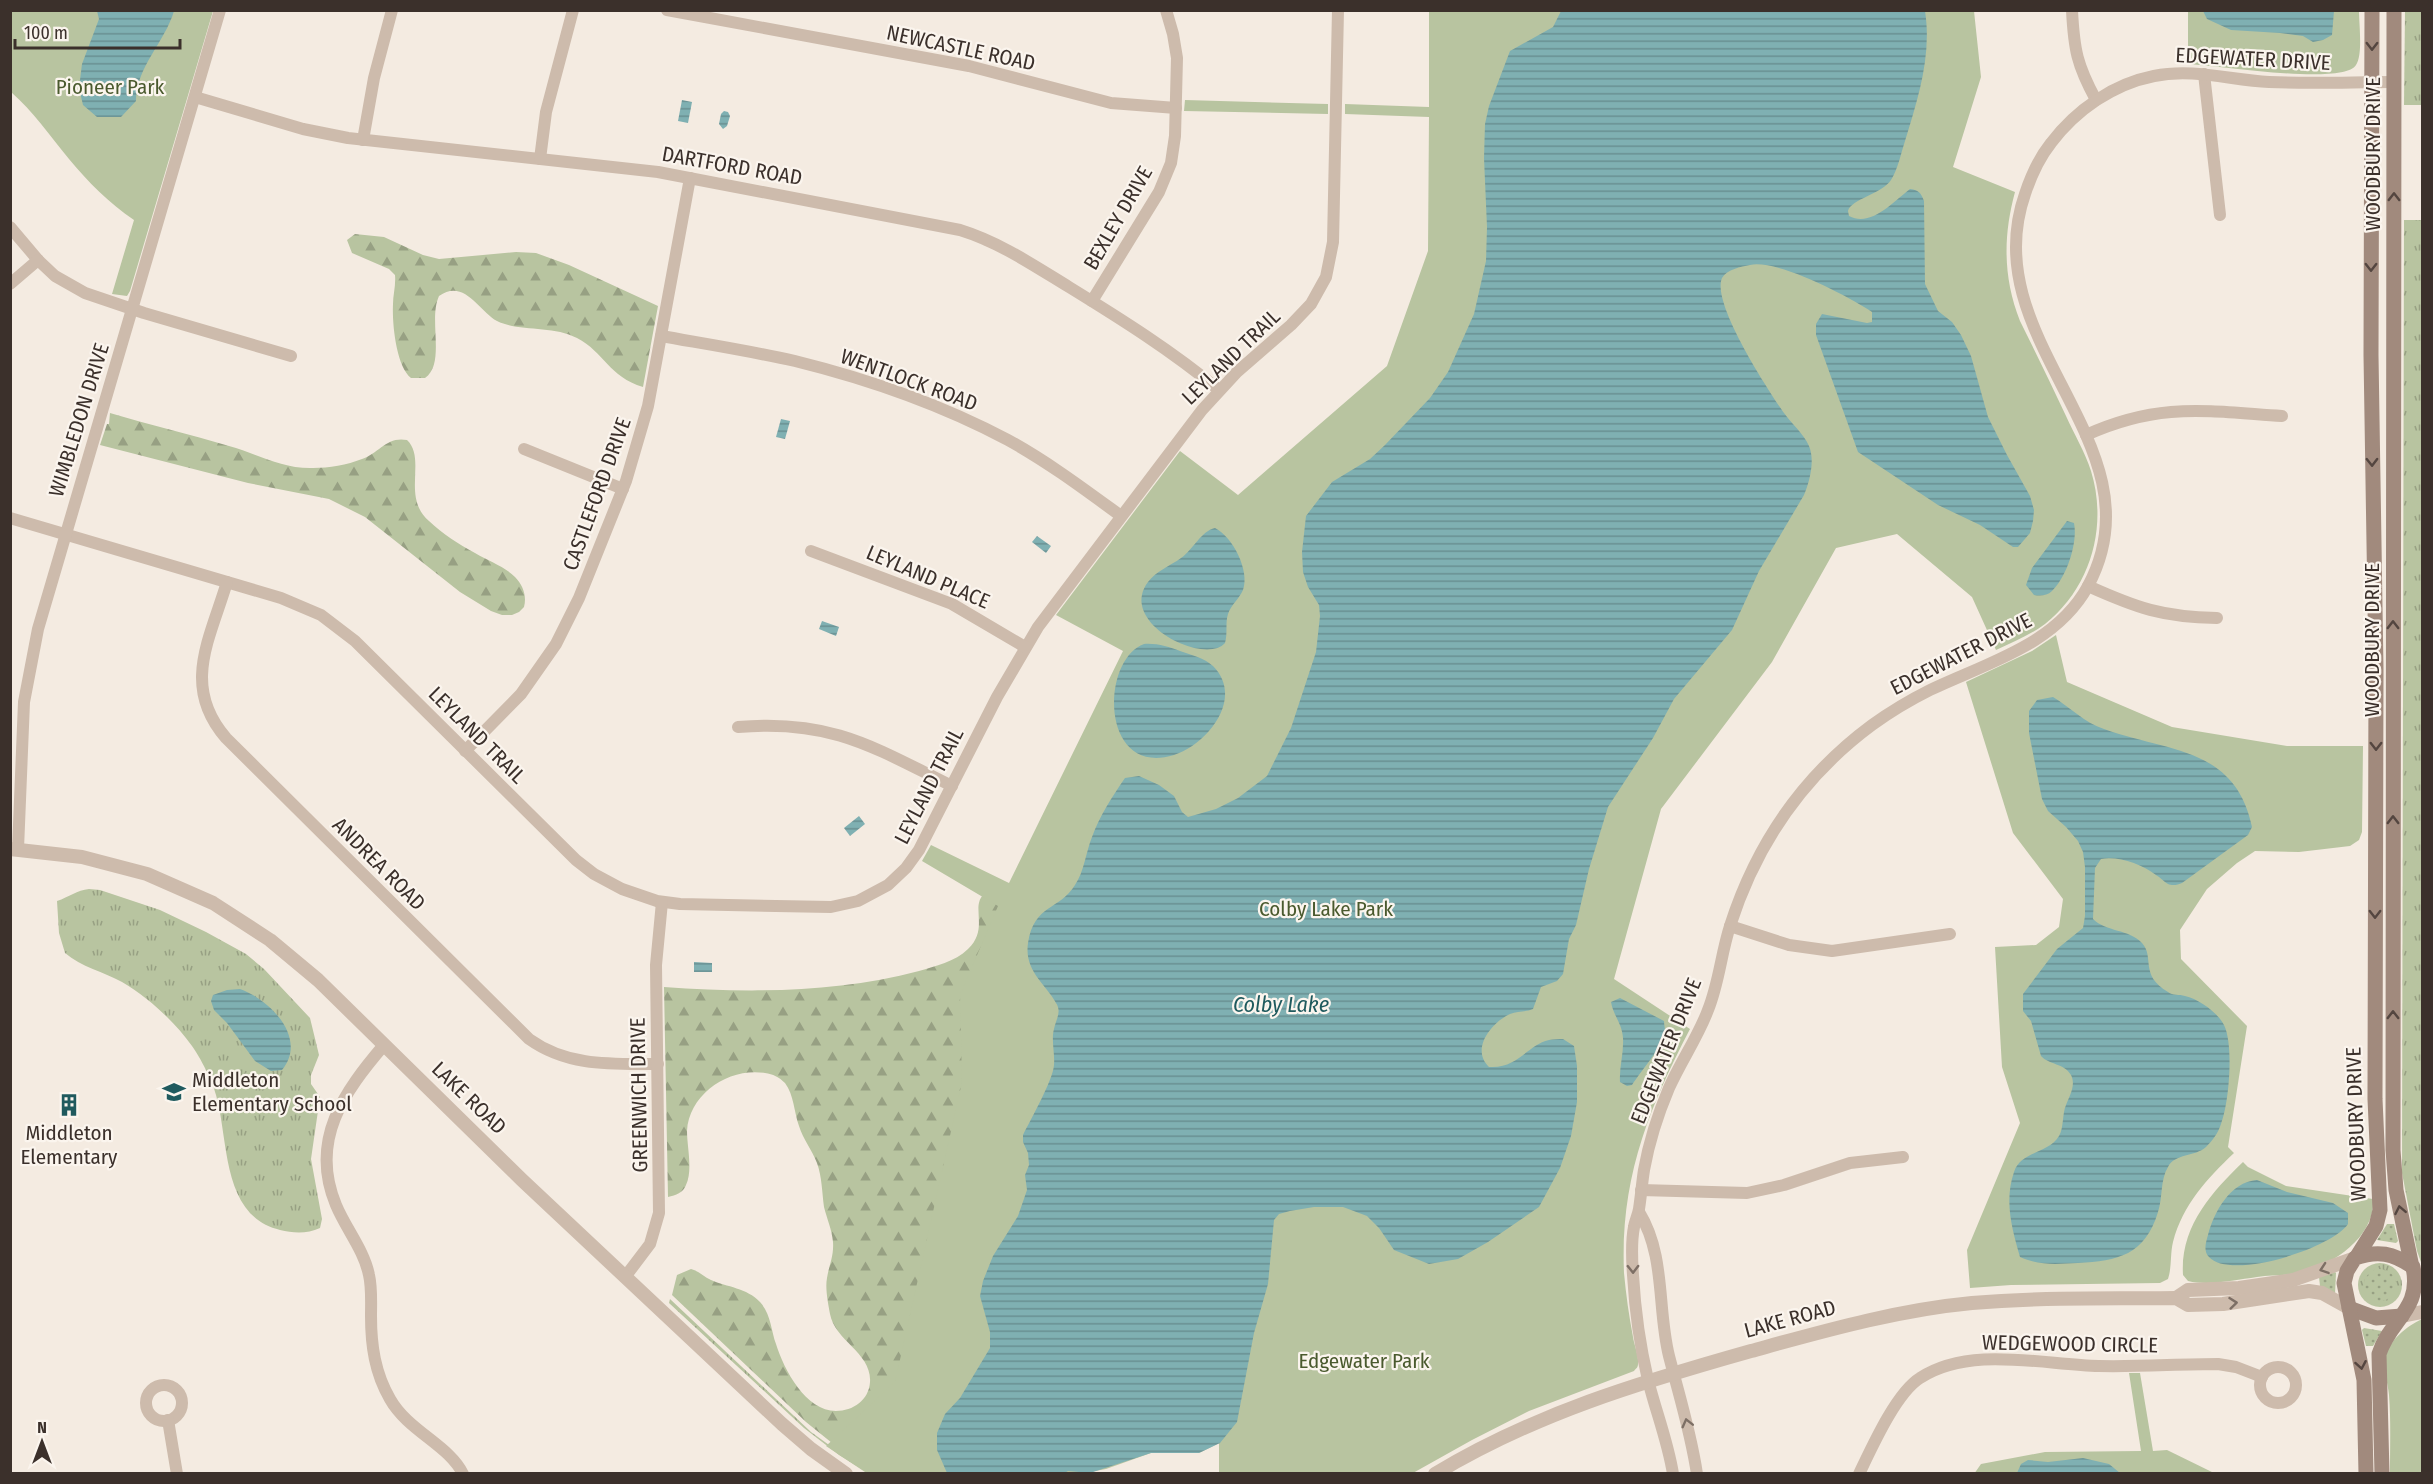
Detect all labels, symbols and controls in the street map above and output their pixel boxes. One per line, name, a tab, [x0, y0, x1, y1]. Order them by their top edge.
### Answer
scale bar	[15, 12, 180, 50]
street label: NEWCASTLE ROAD	[884, 20, 1038, 76]
text: 100 m	[24, 22, 68, 44]
street label: EDGEWATER DRIVE	[2175, 42, 2331, 76]
one-way arrow	[2366, 42, 2378, 51]
park label: Pioneer Park	[56, 74, 165, 100]
street label: WOODBURY DRIVE	[2360, 77, 2386, 231]
street label: DARTFORD ROAD	[660, 141, 804, 191]
street label: BEXLEY DRIVE	[1078, 161, 1158, 275]
one-way arrow	[2388, 192, 2400, 201]
one-way arrow	[2365, 262, 2377, 271]
street label: LEYLAND TRAIL	[1176, 303, 1286, 410]
street label: WIMBLEDON DRIVE	[43, 340, 115, 500]
street label: WENTLOCK ROAD	[837, 343, 981, 417]
street label: CASTLEFORD DRIVE	[557, 414, 637, 574]
one-way arrow	[2366, 457, 2378, 466]
street label: LEYLAND PLACE	[862, 539, 994, 615]
street label: WOODBURY DRIVE	[2359, 563, 2385, 717]
street label: EDGEWATER DRIVE	[1886, 607, 2036, 701]
one-way arrow	[2387, 621, 2399, 630]
street label: LEYLAND TRAIL	[423, 681, 531, 789]
street label: LEYLAND TRAIL	[889, 723, 970, 848]
one-way arrow	[2370, 742, 2382, 751]
street label: ANDREA ROAD	[327, 812, 431, 916]
one-way arrow	[2387, 816, 2399, 825]
park label: Colby Lake Park	[1259, 896, 1393, 922]
one-way arrow	[2369, 909, 2381, 918]
street label: EDGEWATER DRIVE	[1625, 974, 1707, 1128]
water label: Colby Lake	[1233, 991, 1329, 1018]
one-way arrow	[2387, 1011, 2399, 1020]
street label: GREENWICH DRIVE	[625, 1017, 653, 1173]
street label: WOODBURY DRIVE	[2340, 1046, 2372, 1201]
street label: LAKE ROAD	[426, 1056, 512, 1140]
place label: Middleton Elementary School	[192, 1067, 352, 1117]
school or university icon: Middleton Elementary School	[161, 1079, 187, 1105]
building icon: Middleton Elementary	[56, 1092, 82, 1118]
place label: Middleton Elementary	[21, 1120, 118, 1170]
one-way arrow	[2394, 1205, 2407, 1215]
one-way arrow	[2319, 1262, 2330, 1275]
one-way arrow	[1627, 1265, 1639, 1274]
street label: LAKE ROAD	[1741, 1294, 1839, 1344]
one-way arrow	[2228, 1297, 2238, 1310]
street label: WEDGEWOOD CIRCLE	[1982, 1329, 2158, 1359]
park label: Edgewater Park	[1299, 1348, 1430, 1374]
one-way arrow	[2354, 1360, 2367, 1370]
north arrow	[12, 1412, 72, 1472]
text: N	[37, 1418, 47, 1437]
one-way arrow	[1681, 1418, 1694, 1428]

